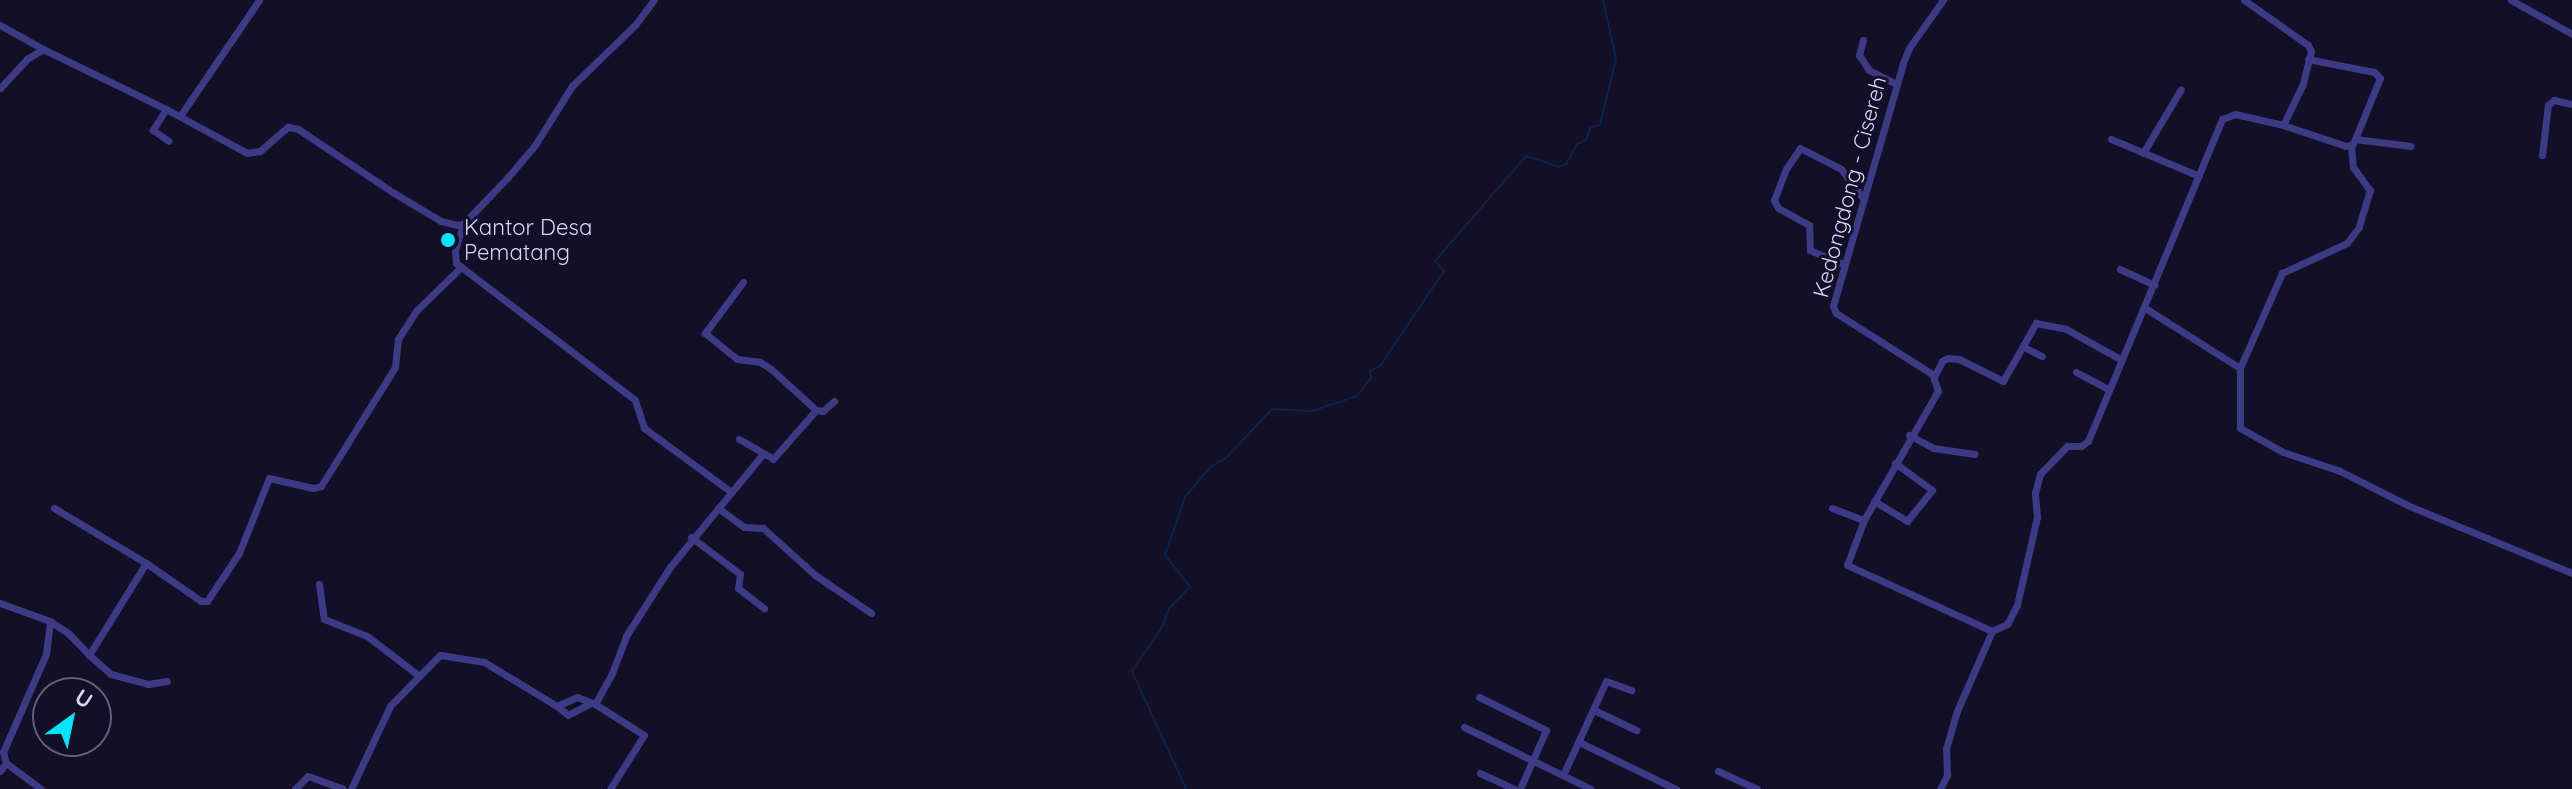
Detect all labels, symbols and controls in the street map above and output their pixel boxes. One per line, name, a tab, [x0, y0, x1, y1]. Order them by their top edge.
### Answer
street label: Kedongdong - Cisereh	[1808, 74, 1892, 300]
place label: Kantor Desa Pematang	[464, 214, 592, 266]
marker: Kantor Desa Pematang	[439, 231, 457, 249]
north arrow	[32, 677, 112, 757]
text: U	[70, 683, 98, 715]

